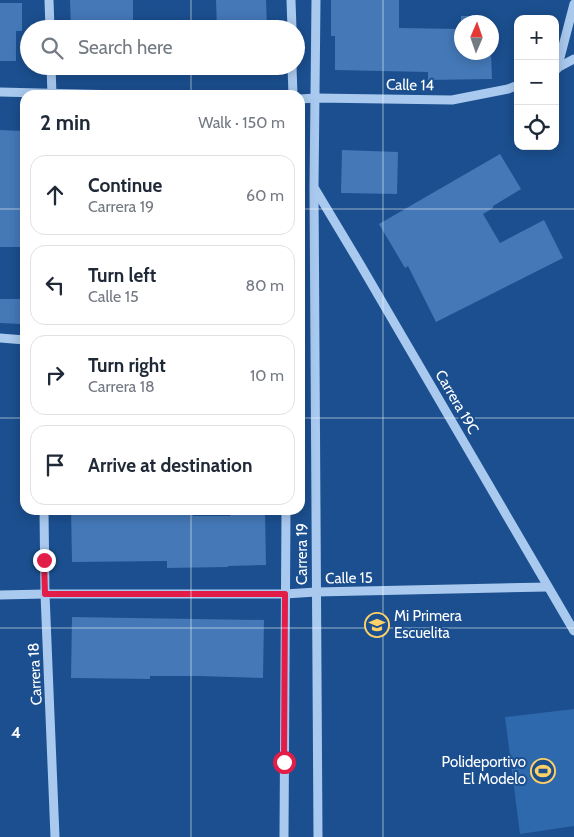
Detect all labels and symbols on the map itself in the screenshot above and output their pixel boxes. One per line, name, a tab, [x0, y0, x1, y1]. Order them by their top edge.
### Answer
north arrow	[454, 15, 499, 60]
street label: Calle 14	[386, 76, 435, 94]
street label: Carrera 19C	[431, 367, 483, 437]
street label: Carrera 19	[293, 523, 311, 585]
route end	[33, 549, 56, 572]
street label: Calle 15	[325, 569, 373, 587]
place label: Mi Primera Escuelita	[394, 607, 462, 642]
school or university icon: Mi Primera Escuelita	[364, 612, 390, 638]
street label: Carrera 18	[24, 642, 46, 706]
text: 4	[11, 723, 21, 742]
route start	[273, 751, 296, 774]
place label: Polideportivo El Modelo	[442, 753, 526, 788]
sports icon: Polideportivo El Modelo	[530, 758, 556, 784]

